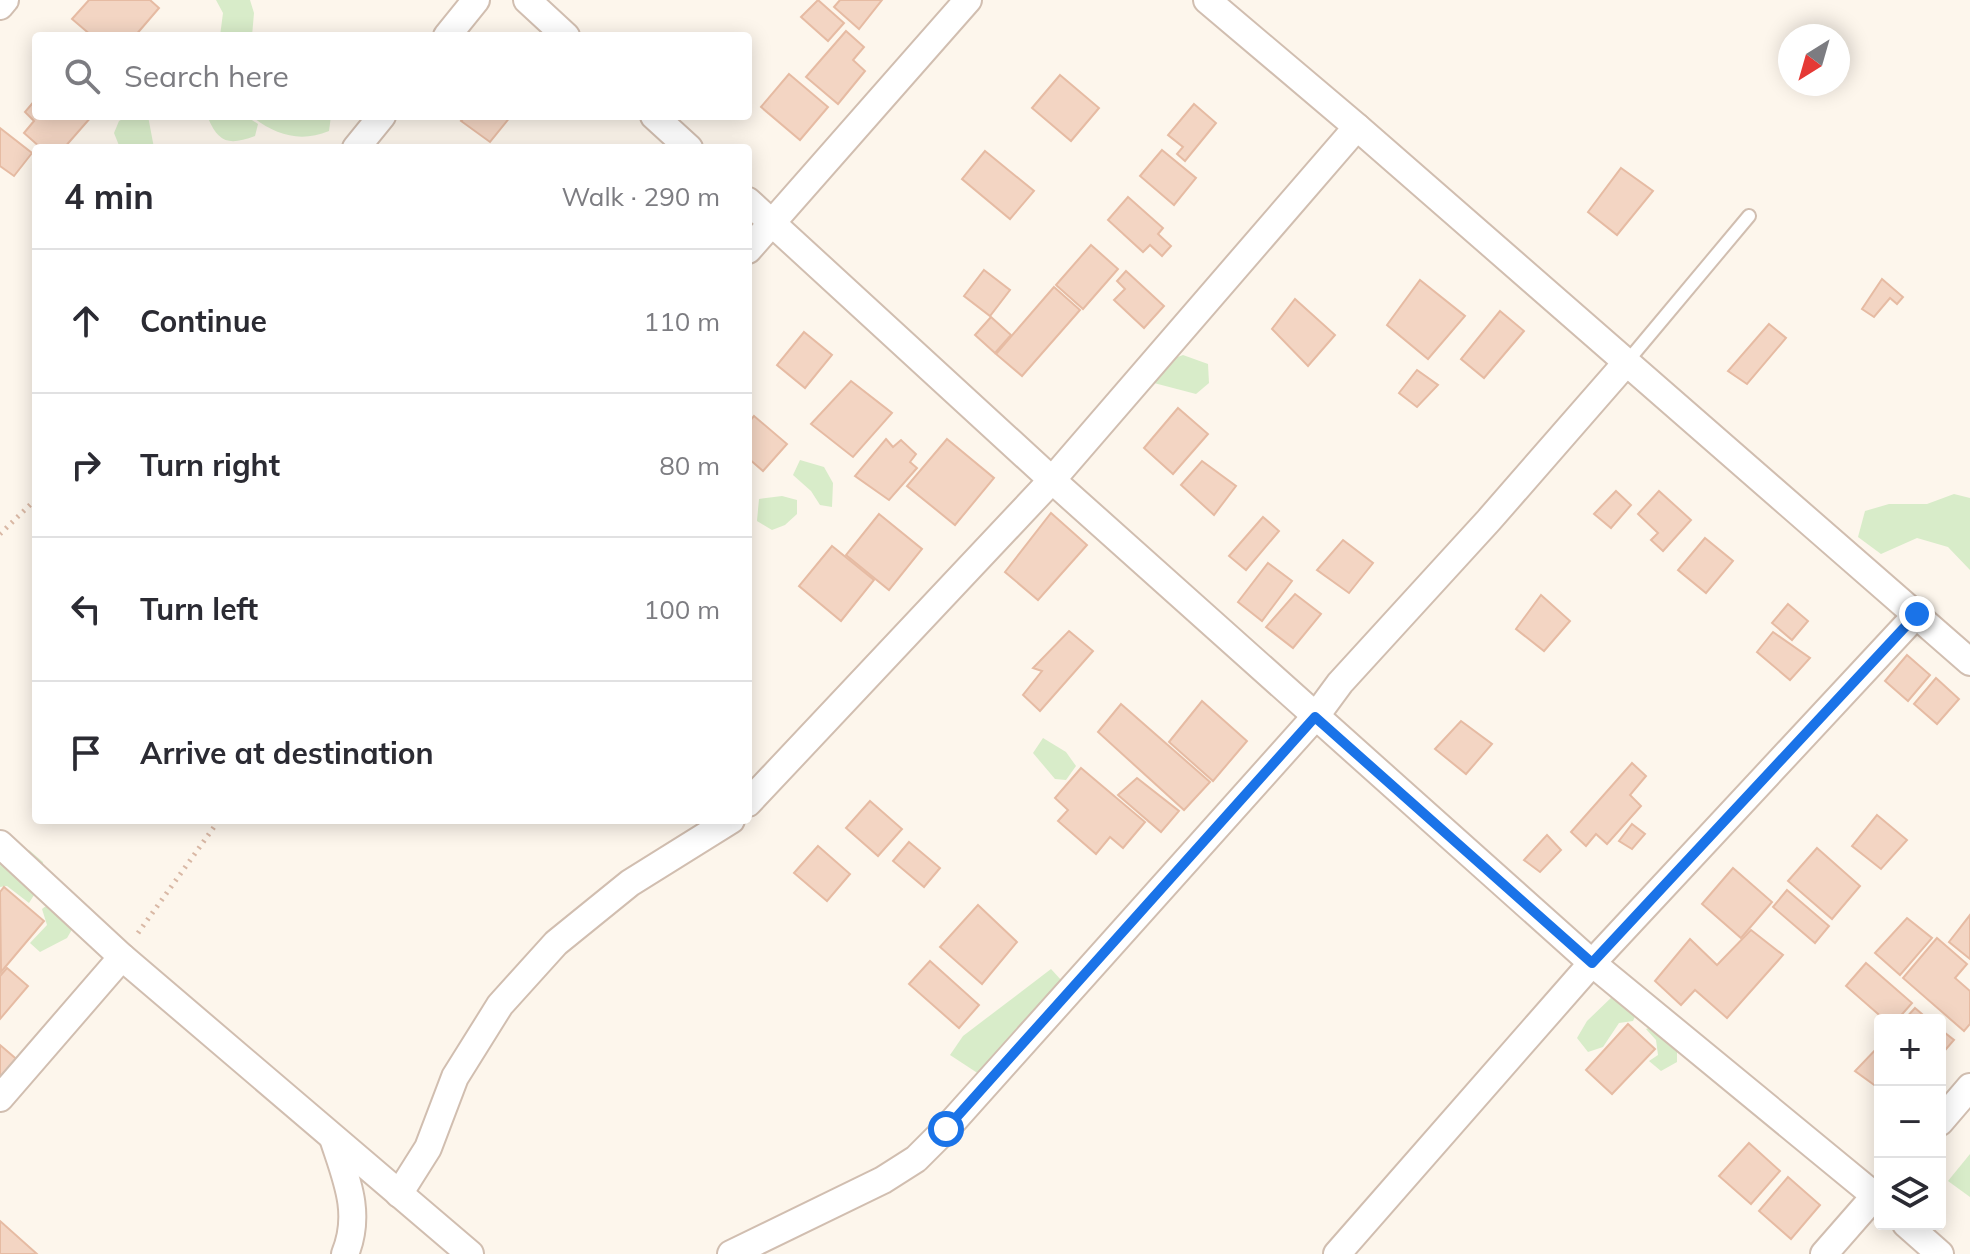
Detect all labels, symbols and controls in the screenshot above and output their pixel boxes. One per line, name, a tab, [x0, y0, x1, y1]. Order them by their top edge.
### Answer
north arrow	[1778, 24, 1850, 96]
search box	[32, 32, 752, 120]
icon: search	[60, 54, 104, 98]
text: Search here	[124, 57, 289, 95]
text: 4 min	[64, 175, 154, 218]
text: Walk · 290 m	[561, 180, 720, 213]
icon: ahead	[64, 299, 108, 343]
text: Continue	[140, 302, 267, 340]
text: 110 m	[644, 305, 720, 338]
icon: right	[64, 443, 108, 487]
text: Turn right	[140, 446, 280, 484]
text: 80 m	[659, 449, 720, 482]
icon: left	[64, 587, 108, 631]
text: Turn left	[140, 590, 258, 628]
text: 100 m	[644, 593, 720, 626]
route end	[1899, 596, 1935, 632]
icon: arrive	[64, 731, 108, 775]
text: Arrive at destination	[140, 734, 434, 772]
map controls	[1874, 1014, 1946, 1230]
button: +	[1874, 1014, 1946, 1086]
button: −	[1874, 1086, 1946, 1158]
route start	[928, 1111, 964, 1147]
button: layers	[1874, 1158, 1946, 1230]

